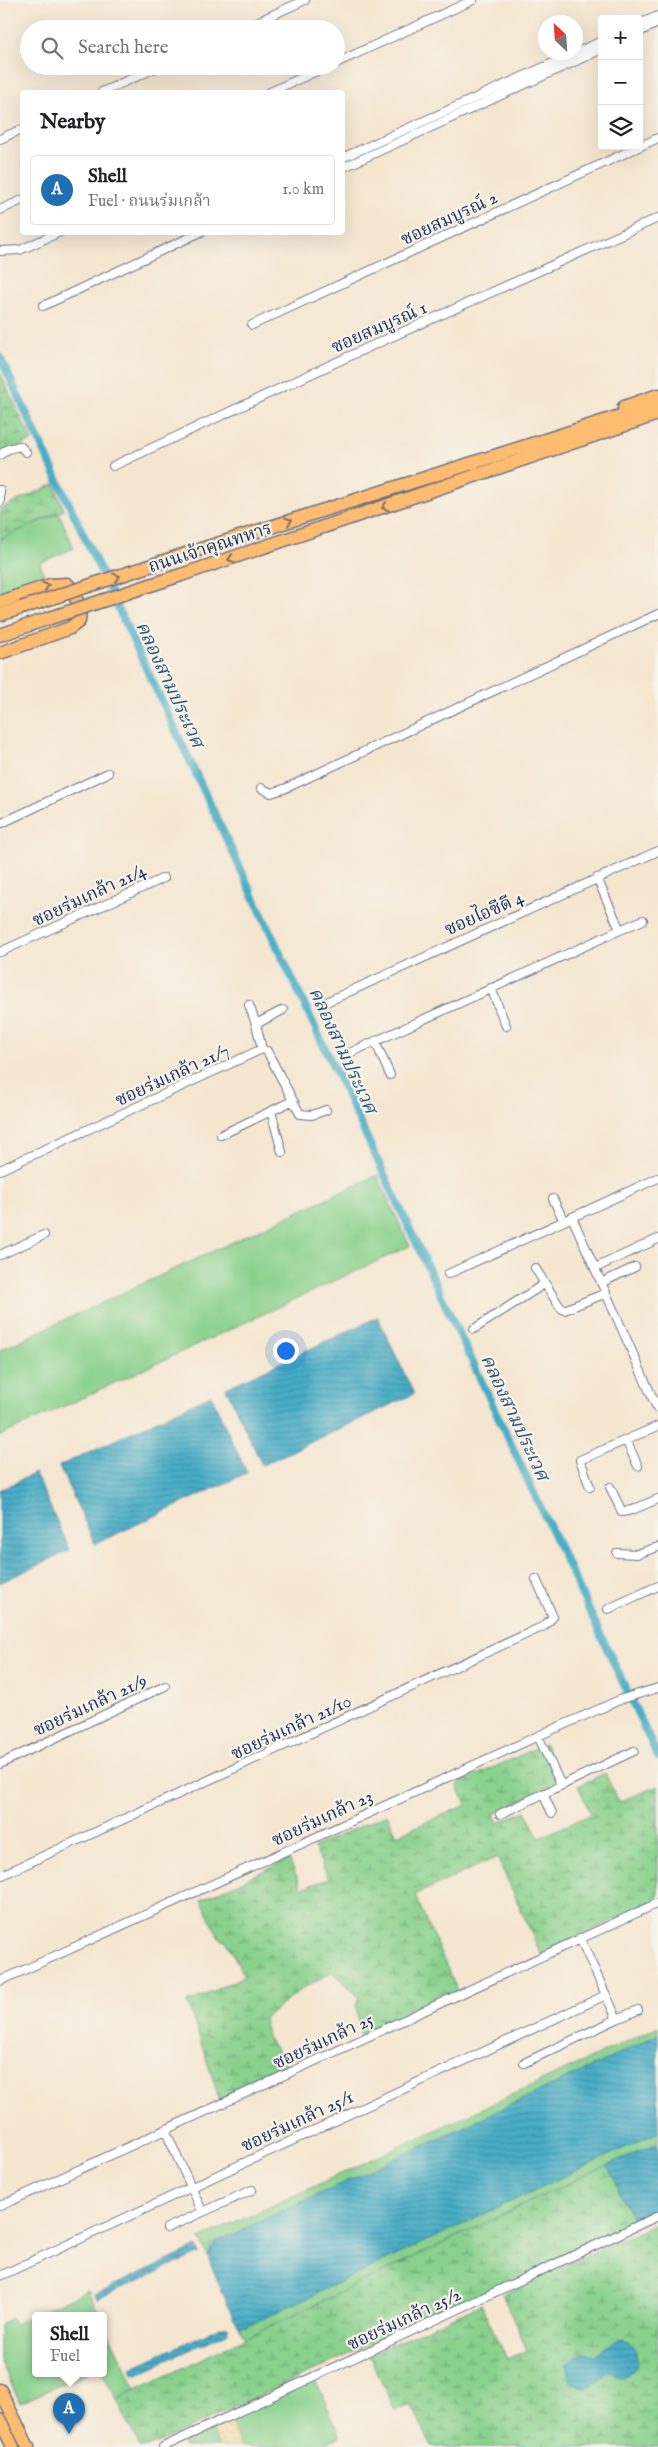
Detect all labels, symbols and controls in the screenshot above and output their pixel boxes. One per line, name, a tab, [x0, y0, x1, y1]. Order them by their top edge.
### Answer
north arrow	[538, 15, 583, 60]
map controls	[598, 15, 643, 150]
button: +	[598, 15, 643, 60]
search box	[20, 20, 345, 75]
icon: search	[38, 34, 66, 62]
text: Search here	[78, 36, 169, 60]
button: −	[598, 60, 643, 105]
button: layers	[598, 105, 643, 150]
text: Nearby	[40, 109, 105, 136]
text: Shell	[88, 165, 127, 189]
text: A	[52, 180, 62, 200]
text: 1.0 km	[282, 180, 324, 200]
street label: ซอยสมบูรณ์ 2	[397, 186, 502, 252]
text: Fuel · ถนนร่มเกล้า	[88, 192, 211, 212]
street label: ซอยสมบูรณ์ 1	[328, 296, 431, 360]
one-way arrow	[381, 502, 390, 512]
one-way arrow	[284, 517, 292, 527]
street label: ถนนเจ้าคุณทหาร	[146, 518, 275, 579]
one-way arrow	[227, 553, 236, 563]
one-way arrow	[112, 573, 120, 583]
one-way arrow	[42, 582, 50, 592]
water label: คลองสามประเวศ	[129, 618, 210, 754]
street label: ซอยร่มเกล้า 21/4	[29, 860, 150, 933]
street label: ซอยไอซีดี 4	[441, 885, 528, 942]
water label: คลองสามประเวศ	[302, 984, 383, 1120]
street label: ซอยร่มเกล้า 21/7	[112, 1040, 233, 1113]
your location	[273, 1338, 299, 1364]
water label: คลองสามประเวศ	[474, 1351, 555, 1487]
street label: ซอยร่มเกล้า 21/9	[30, 1670, 151, 1743]
street label: ซอยร่มเกล้า 21/10	[228, 1690, 356, 1766]
street label: ซอยร่มเกล้า 23	[268, 1786, 377, 1853]
street label: ซอยร่มเกล้า 25	[270, 2009, 378, 2076]
street label: ซอยร่มเกล้า 25/1	[238, 2086, 357, 2158]
street label: ซอยร่มเกล้า 25/2	[344, 2284, 465, 2357]
popup	[32, 2312, 107, 2377]
text: Shell	[50, 2323, 89, 2347]
text: Fuel	[50, 2347, 80, 2367]
pin: A	[53, 2393, 85, 2434]

